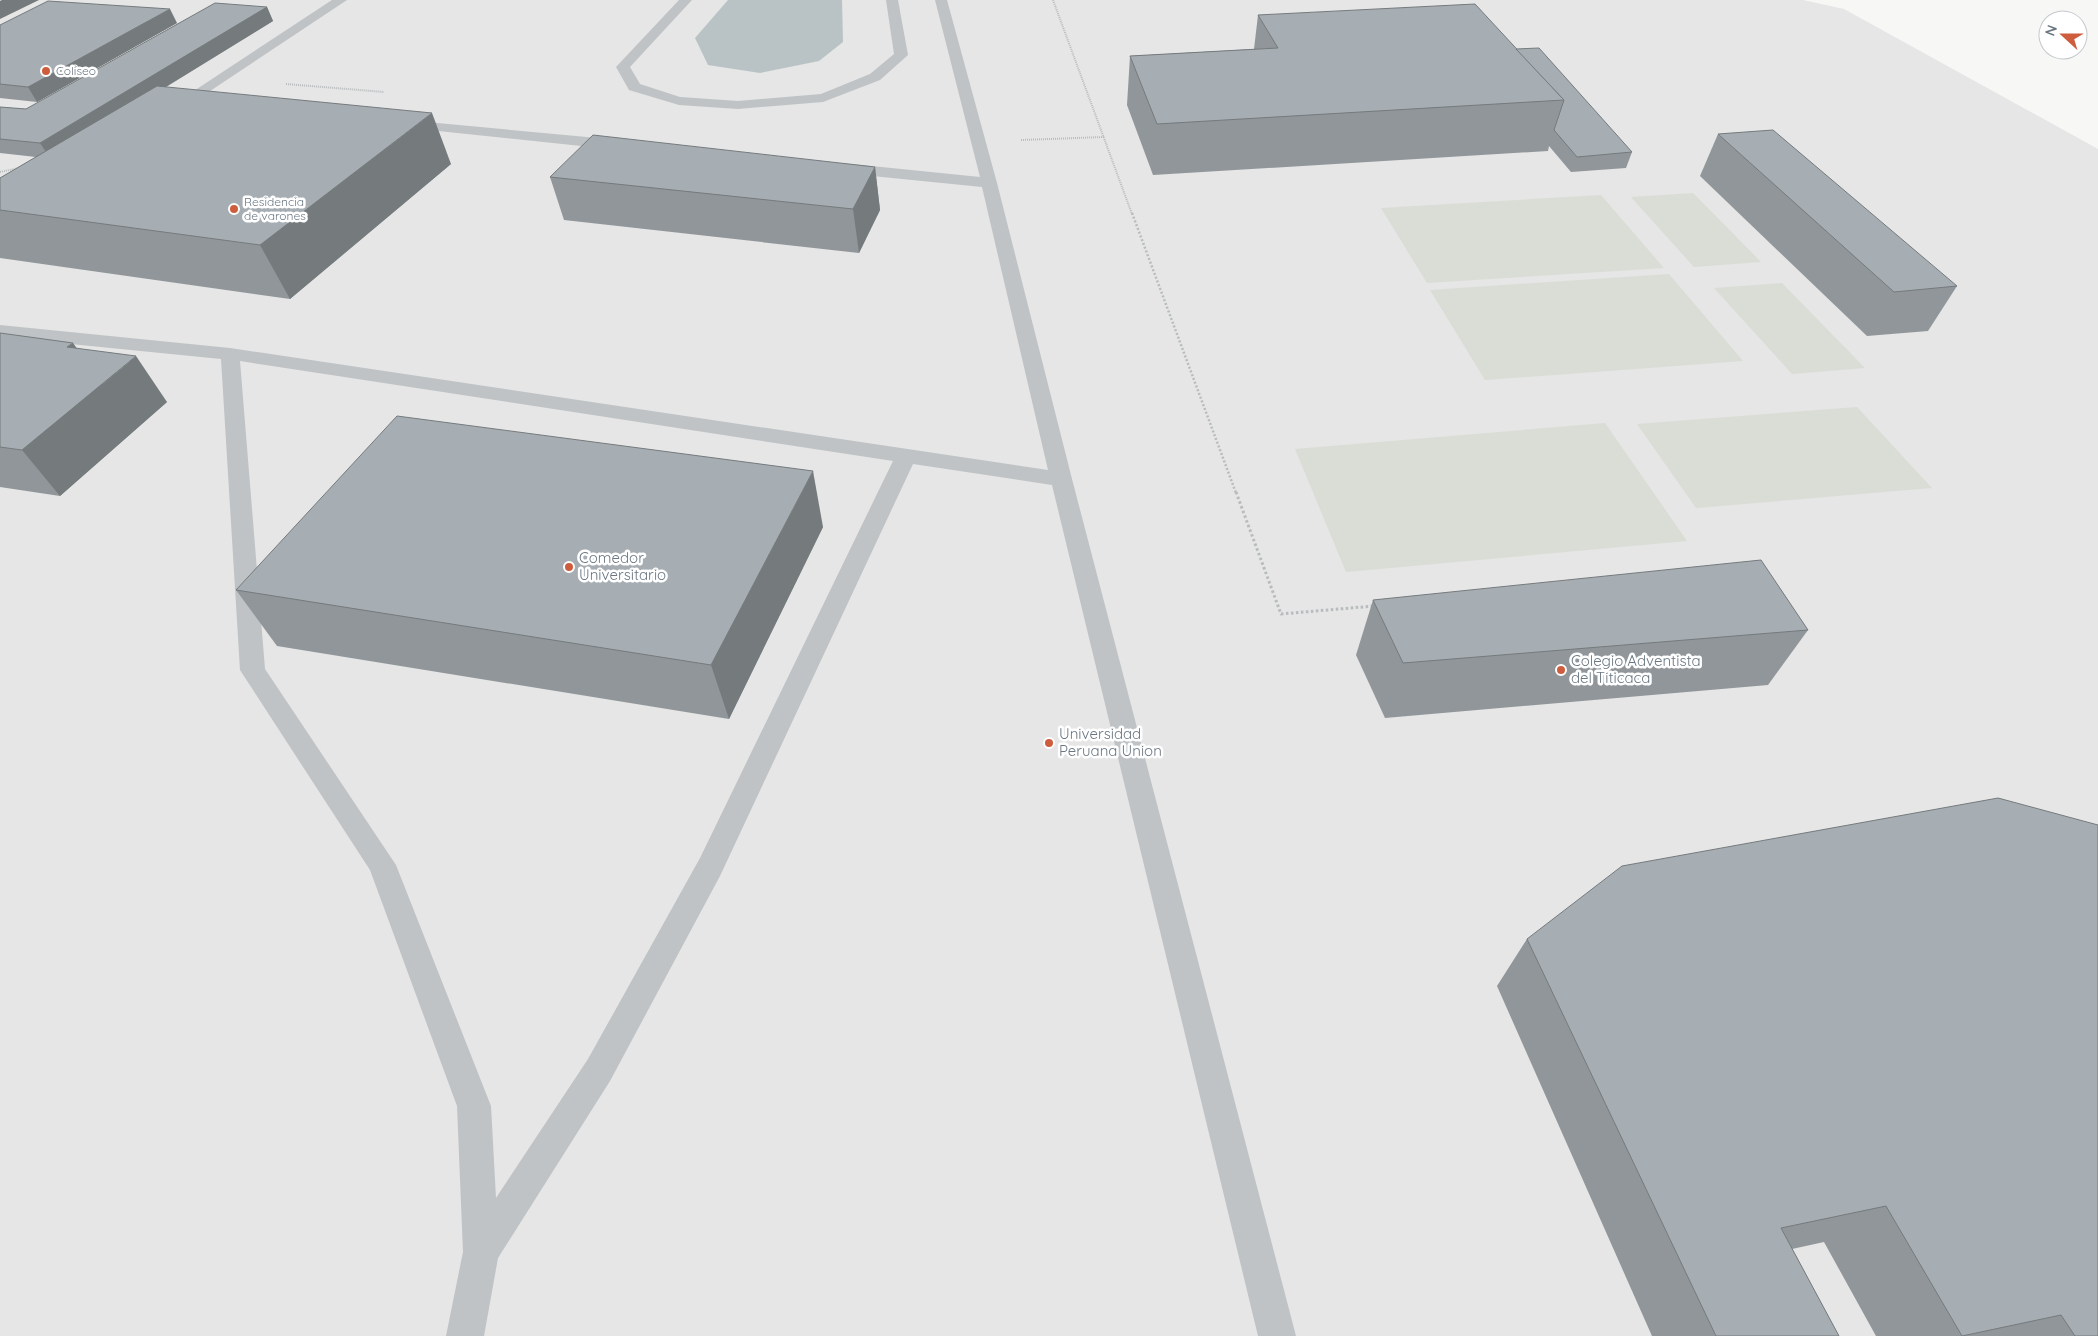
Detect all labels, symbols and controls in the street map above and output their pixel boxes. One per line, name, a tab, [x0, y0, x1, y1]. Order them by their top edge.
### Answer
north arrow	[2038, 10, 2088, 60]
text: N	[2041, 22, 2061, 38]
place label: Coliseo	[56, 63, 96, 78]
marker: Coliseo	[40, 65, 52, 77]
place label: Residencia de varones	[244, 194, 306, 223]
marker: Residencia de varones	[228, 203, 240, 215]
place label: Comedor Universitario	[579, 548, 666, 584]
marker: Comedor Universitario	[563, 561, 575, 573]
place label: Colegio Adventista del Titicaca	[1571, 651, 1701, 687]
marker: Colegio Adventista del Titicaca	[1555, 664, 1567, 676]
place label: Universidad Peruana Union	[1059, 724, 1162, 760]
marker: Universidad Peruana Union	[1043, 737, 1055, 749]

